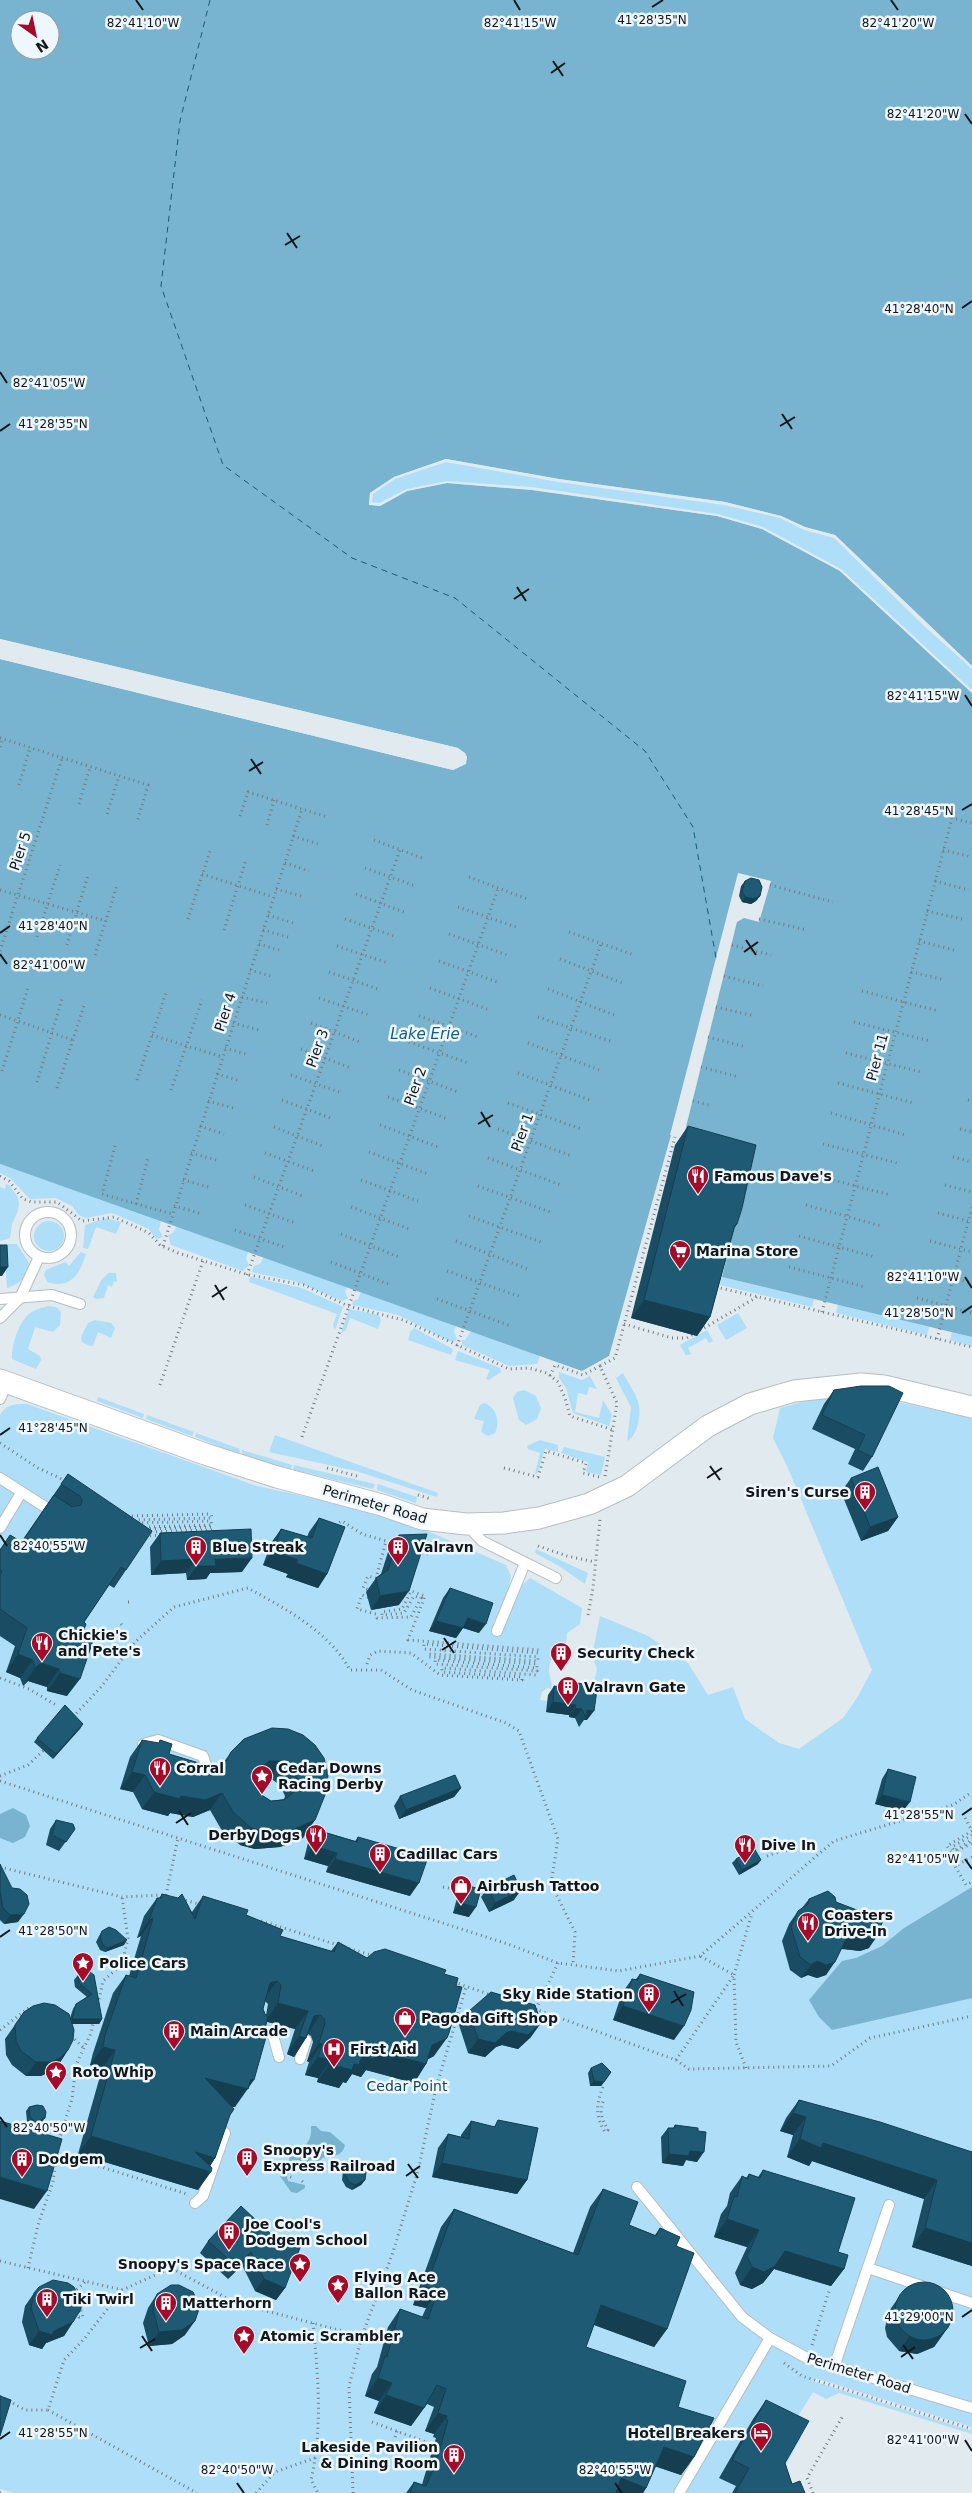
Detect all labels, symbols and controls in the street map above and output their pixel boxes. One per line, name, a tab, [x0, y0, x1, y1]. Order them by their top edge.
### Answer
north arrow	[10, 10, 60, 60]
text: 41°28'35"N	[617, 13, 687, 27]
text: 82°41'10"W	[107, 16, 179, 30]
text: 82°41'15"W	[484, 16, 556, 30]
text: 82°41'20"W	[862, 16, 934, 30]
text: N	[33, 36, 51, 56]
text: 82°41'20"W	[887, 107, 959, 121]
text: 41°28'40"N	[884, 302, 954, 316]
text: 82°41'05"W	[13, 376, 85, 390]
text: 41°28'35"N	[18, 417, 88, 431]
text: 82°41'15"W	[887, 689, 959, 703]
text: 41°28'45"N	[884, 804, 954, 818]
street label: Pier 5	[6, 830, 34, 872]
text: 41°28'40"N	[18, 919, 88, 933]
text: 82°41'00"W	[13, 958, 85, 972]
street label: Pier 4	[211, 991, 239, 1033]
water label: Lake Erie	[390, 1025, 460, 1043]
street label: Pier 3	[303, 1027, 331, 1069]
street label: Pier 11	[863, 1031, 891, 1083]
street label: Pier 2	[401, 1065, 429, 1107]
street label: Pier 1	[508, 1111, 536, 1153]
restaurant icon: Famous Dave's	[686, 1164, 710, 1195]
place label: Famous Dave's	[714, 1168, 832, 1184]
supermarket icon: Marina Store	[668, 1239, 692, 1270]
place label: Marina Store	[696, 1243, 798, 1259]
text: 82°41'10"W	[887, 1270, 959, 1284]
text: 41°28'50"N	[884, 1306, 954, 1320]
text: 41°28'45"N	[18, 1421, 88, 1435]
building icon: Siren's Curse	[853, 1480, 877, 1511]
street label: Perimeter Road	[321, 1481, 429, 1527]
place label: Siren's Curse	[745, 1484, 849, 1500]
building icon: Blue Streak	[184, 1535, 208, 1566]
building icon: Valravn	[386, 1535, 410, 1566]
text: 82°40'55"W	[13, 1539, 85, 1553]
place label: Blue Streak	[212, 1539, 304, 1555]
place label: Valravn	[414, 1539, 474, 1555]
place label: Chickie's and Pete's	[58, 1627, 141, 1659]
restaurant icon: Chickie's and Pete's	[30, 1631, 54, 1662]
building icon: Security Check	[549, 1641, 573, 1672]
place label: Security Check	[577, 1645, 695, 1661]
building icon: Valravn Gate	[556, 1675, 580, 1706]
place label: Valravn Gate	[584, 1679, 686, 1695]
restaurant icon: Corral	[148, 1756, 172, 1787]
place label: Corral	[176, 1760, 224, 1776]
place label: Cedar Downs Racing Derby	[278, 1760, 383, 1792]
place icon: Cedar Downs Racing Derby	[250, 1764, 274, 1795]
text: 41°28'55"N	[884, 1808, 954, 1822]
restaurant icon: Derby Dogs	[304, 1823, 328, 1854]
place label: Derby Dogs	[208, 1827, 300, 1843]
restaurant icon: Dive In	[733, 1833, 757, 1864]
place label: Dive In	[761, 1837, 816, 1853]
building icon: Cadillac Cars	[368, 1842, 392, 1873]
place label: Cadillac Cars	[396, 1846, 498, 1862]
text: 82°41'05"W	[887, 1852, 959, 1866]
shop icon: Airbrush Tattoo	[449, 1874, 473, 1905]
place label: Airbrush Tattoo	[477, 1878, 600, 1894]
place label: Coasters Drive-In	[824, 1907, 893, 1939]
restaurant icon: Coasters Drive-In	[796, 1911, 820, 1942]
text: 41°28'50"N	[18, 1924, 88, 1938]
place icon: Police Cars	[71, 1951, 95, 1982]
place label: Police Cars	[99, 1955, 186, 1971]
building icon: Sky Ride Station	[637, 1982, 661, 2013]
place label: Sky Ride Station	[502, 1986, 633, 2002]
shop icon: Pagoda Gift Shop	[393, 2006, 417, 2037]
place label: Pagoda Gift Shop	[421, 2010, 558, 2026]
building icon: Main Arcade	[162, 2019, 186, 2050]
place label: Main Arcade	[190, 2023, 288, 2039]
hospital icon: First Aid	[322, 2037, 346, 2068]
place label: First Aid	[350, 2041, 417, 2057]
place icon: Roto Whip	[44, 2060, 68, 2091]
place label: Roto Whip	[72, 2064, 154, 2080]
park label: Cedar Point	[367, 2078, 448, 2094]
text: 82°40'50"W	[13, 2121, 85, 2135]
place label: Snoopy's Express Railroad	[263, 2142, 395, 2174]
building icon: Snoopy's Express Railroad	[235, 2146, 259, 2177]
building icon: Dodgem	[10, 2147, 34, 2178]
place label: Dodgem	[38, 2151, 103, 2167]
place label: Joe Cool's Dodgem School	[244, 2216, 368, 2248]
building icon: Joe Cool's Dodgem School	[217, 2220, 241, 2251]
place icon: Snoopy's Space Race	[288, 2252, 312, 2283]
place label: Snoopy's Space Race	[118, 2256, 284, 2272]
place label: Flying Ace Ballon Race	[354, 2269, 446, 2301]
place icon: Flying Ace Ballon Race	[326, 2273, 350, 2304]
building icon: Tiki Twirl	[35, 2287, 59, 2318]
place label: Tiki Twirl	[63, 2291, 134, 2307]
building icon: Matterhorn	[154, 2291, 178, 2322]
place label: Matterhorn	[182, 2295, 272, 2311]
text: 41°29'00"N	[884, 2310, 954, 2324]
place icon: Atomic Scrambler	[232, 2324, 256, 2355]
place label: Atomic Scrambler	[260, 2328, 400, 2344]
street label: Perimeter Road	[805, 2350, 913, 2396]
hotel icon: Hotel Breakers	[749, 2421, 773, 2452]
place label: Hotel Breakers	[628, 2425, 745, 2441]
text: 41°28'55"N	[18, 2426, 88, 2440]
text: 82°41'00"W	[887, 2433, 959, 2447]
place label: Lakeside Pavilion & Dining Room	[301, 2439, 438, 2471]
building icon: Lakeside Pavilion & Dining Room	[442, 2443, 466, 2474]
text: 82°40'50"W	[201, 2463, 273, 2477]
text: 82°40'55"W	[579, 2463, 651, 2477]

